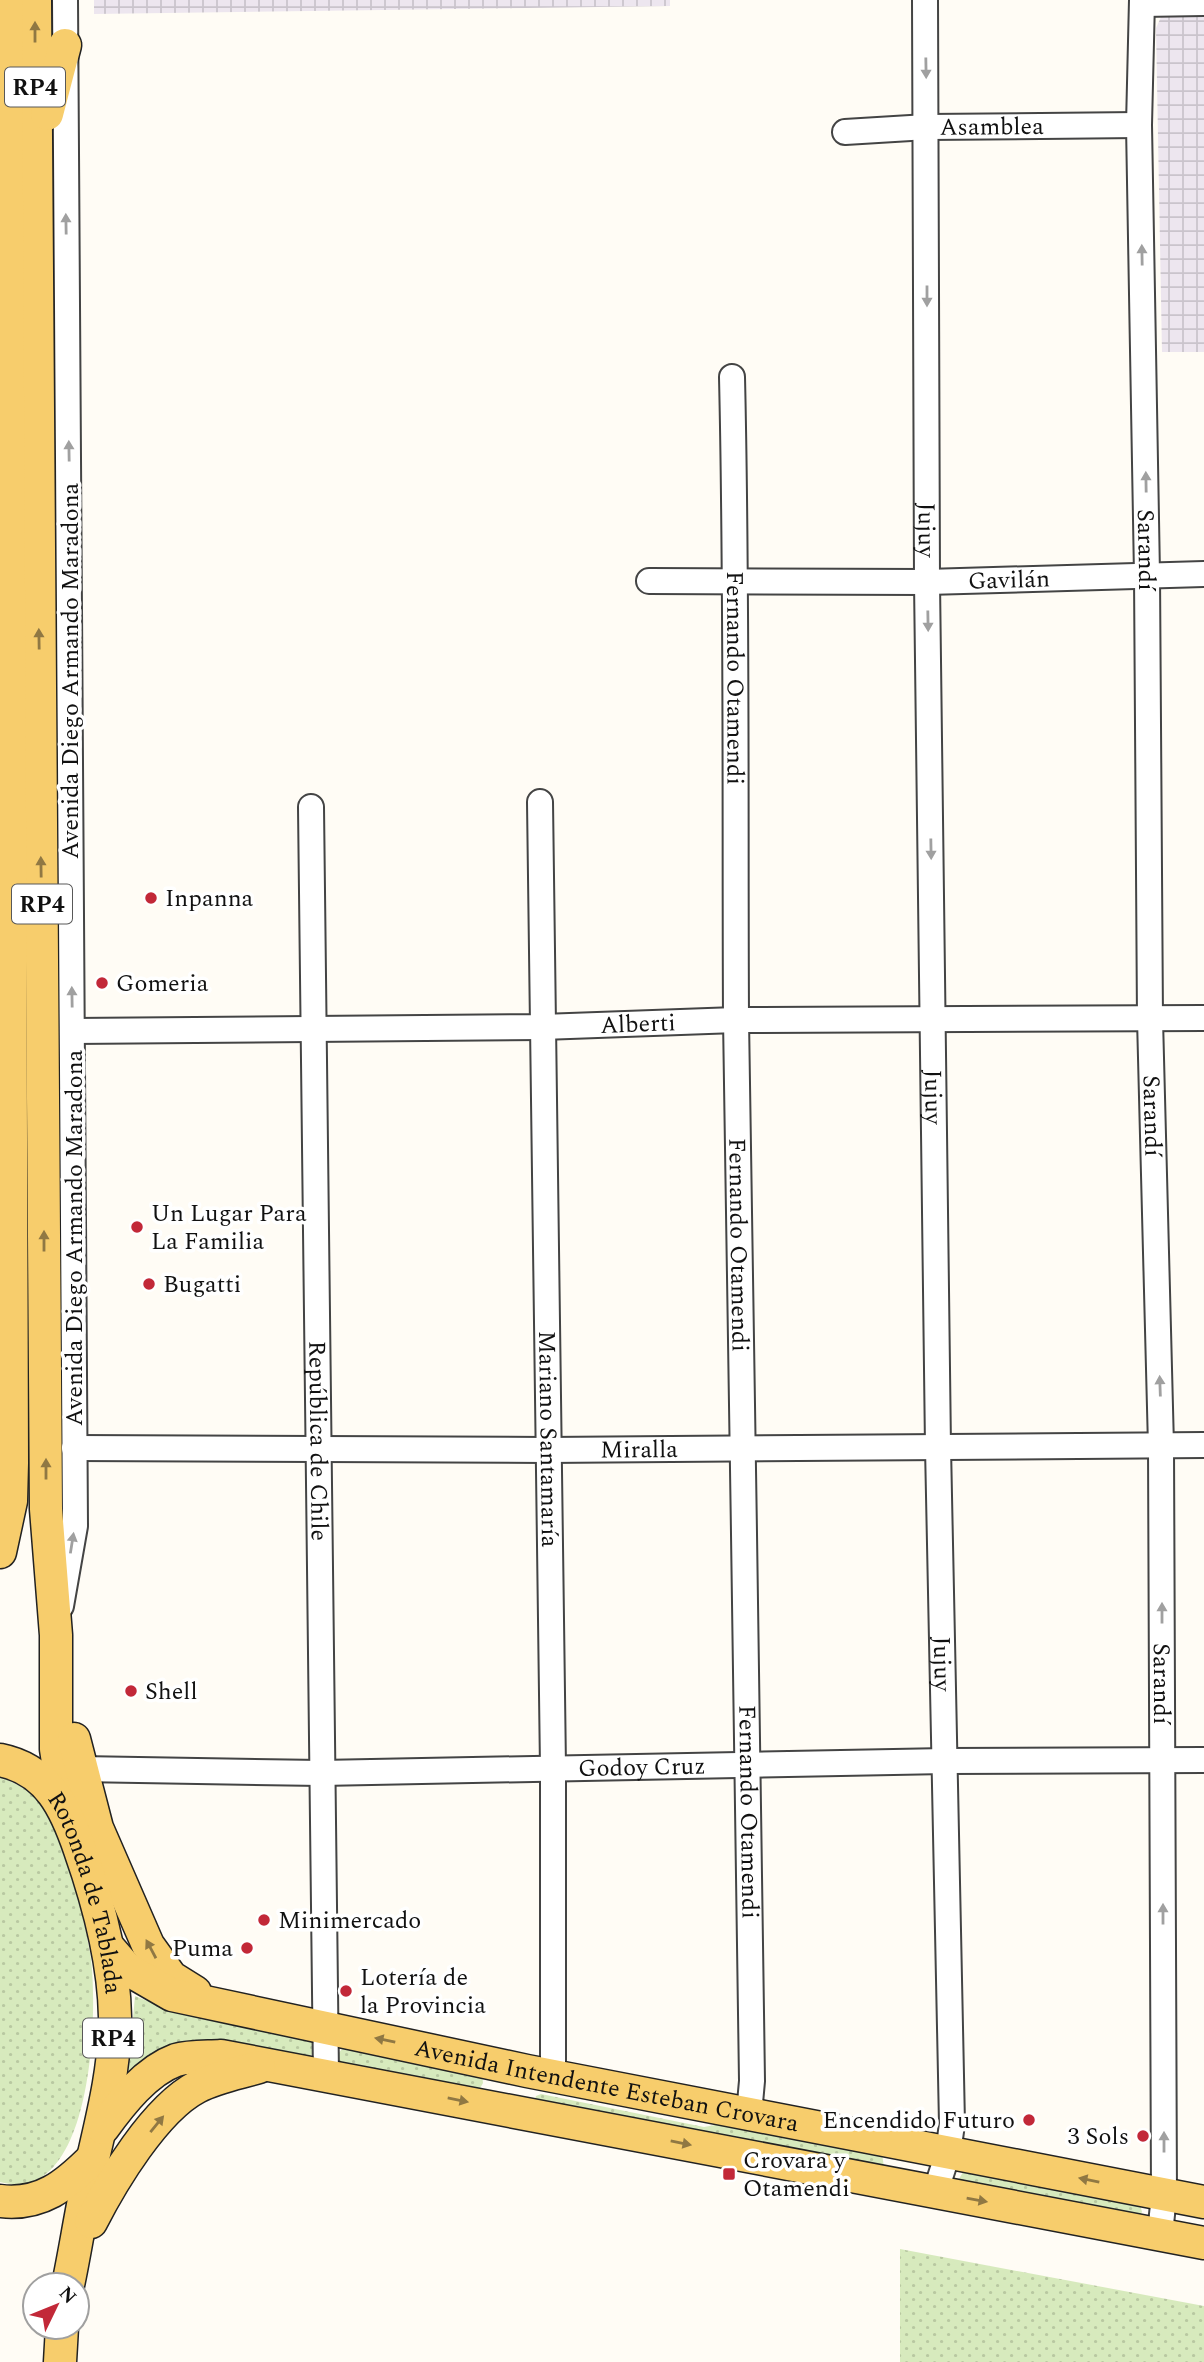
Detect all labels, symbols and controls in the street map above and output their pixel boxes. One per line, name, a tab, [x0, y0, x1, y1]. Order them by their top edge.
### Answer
one-way arrow	[29, 21, 41, 43]
one-way arrow	[920, 57, 932, 79]
road number: RP4	[5, 68, 65, 106]
street label: Asamblea	[940, 109, 1044, 146]
one-way arrow	[61, 213, 72, 235]
one-way arrow	[1136, 243, 1147, 265]
one-way arrow	[921, 285, 933, 307]
one-way arrow	[63, 440, 75, 462]
one-way arrow	[1140, 471, 1152, 493]
street label: Avenida Diego Armando Maradona	[53, 482, 89, 859]
street label: Jujuy	[908, 502, 944, 559]
street label: Sarandí	[1127, 509, 1164, 592]
street label: Gavilán	[967, 561, 1051, 600]
street label: Fernando Otamendi	[716, 571, 753, 785]
one-way arrow	[922, 610, 934, 632]
one-way arrow	[33, 628, 45, 650]
one-way arrow	[925, 838, 937, 860]
one-way arrow	[36, 855, 47, 877]
place label: Inpanna	[165, 881, 254, 917]
road number: RP4	[12, 884, 72, 923]
marker: Inpanna	[143, 890, 159, 906]
place label: Gomeria	[116, 966, 209, 1002]
marker: Gomeria	[94, 975, 110, 991]
one-way arrow	[66, 986, 78, 1008]
street label: Alberti	[600, 1005, 676, 1044]
street label: Avenida Diego Armando Maradona	[57, 1049, 93, 1426]
street label: Jujuy	[914, 1069, 951, 1126]
street label: Sarandí	[1132, 1075, 1171, 1159]
street label: Fernando Otamendi	[718, 1138, 758, 1352]
place label: Un Lugar Para La Familia	[151, 1196, 307, 1260]
marker: Un Lugar Para La Familia	[129, 1219, 145, 1235]
one-way arrow	[38, 1230, 50, 1252]
place label: Bugatti	[163, 1267, 241, 1303]
marker: Bugatti	[141, 1276, 157, 1292]
street label: Mariano Santamaría	[528, 1330, 567, 1548]
street label: República de Chile	[298, 1341, 337, 1541]
one-way arrow	[1154, 1374, 1165, 1396]
street label: Miralla	[600, 1432, 678, 1469]
one-way arrow	[40, 1457, 52, 1479]
one-way arrow	[67, 1532, 78, 1554]
one-way arrow	[1156, 1602, 1168, 1624]
street label: Jujuy	[923, 1636, 960, 1693]
street label: Sarandí	[1143, 1643, 1179, 1726]
place label: Shell	[145, 1674, 197, 1710]
marker: Shell	[123, 1683, 139, 1699]
street label: Fernando Otamendi	[728, 1705, 768, 1919]
street label: Godoy Cruz	[578, 1749, 706, 1787]
street label: Rotonda de Tablada	[38, 1784, 131, 1996]
place label: Minimercado	[278, 1903, 421, 1939]
one-way arrow	[1157, 1903, 1169, 1925]
marker: Minimercado	[256, 1912, 272, 1928]
place label: Puma	[172, 1931, 233, 1967]
one-way arrow	[145, 1939, 157, 1958]
marker: Puma	[239, 1940, 255, 1956]
place label: Lotería de la Provincia	[360, 1960, 486, 2024]
marker: Lotería de la Provincia	[338, 1983, 354, 1999]
road number: RP4	[83, 2019, 143, 2058]
street label: Avenida Intendente Esteban Crovara	[411, 2030, 802, 2142]
one-way arrow	[374, 2035, 396, 2046]
one-way arrow	[447, 2095, 469, 2106]
place label: Encendido Futuro	[823, 2103, 1015, 2139]
marker: Encendido Futuro	[1021, 2112, 1037, 2128]
one-way arrow	[149, 2115, 163, 2133]
place label: 3 Sols	[1067, 2119, 1129, 2155]
marker: 3 Sols	[1135, 2128, 1151, 2144]
one-way arrow	[1158, 2130, 1170, 2152]
one-way arrow	[670, 2138, 692, 2149]
place label: Crovara y Otamendi	[743, 2143, 850, 2207]
marker: Crovara y Otamendi	[721, 2166, 737, 2182]
one-way arrow	[1078, 2175, 1100, 2186]
one-way arrow	[966, 2195, 988, 2206]
north arrow	[21, 2271, 91, 2341]
text: N	[51, 2280, 83, 2311]

